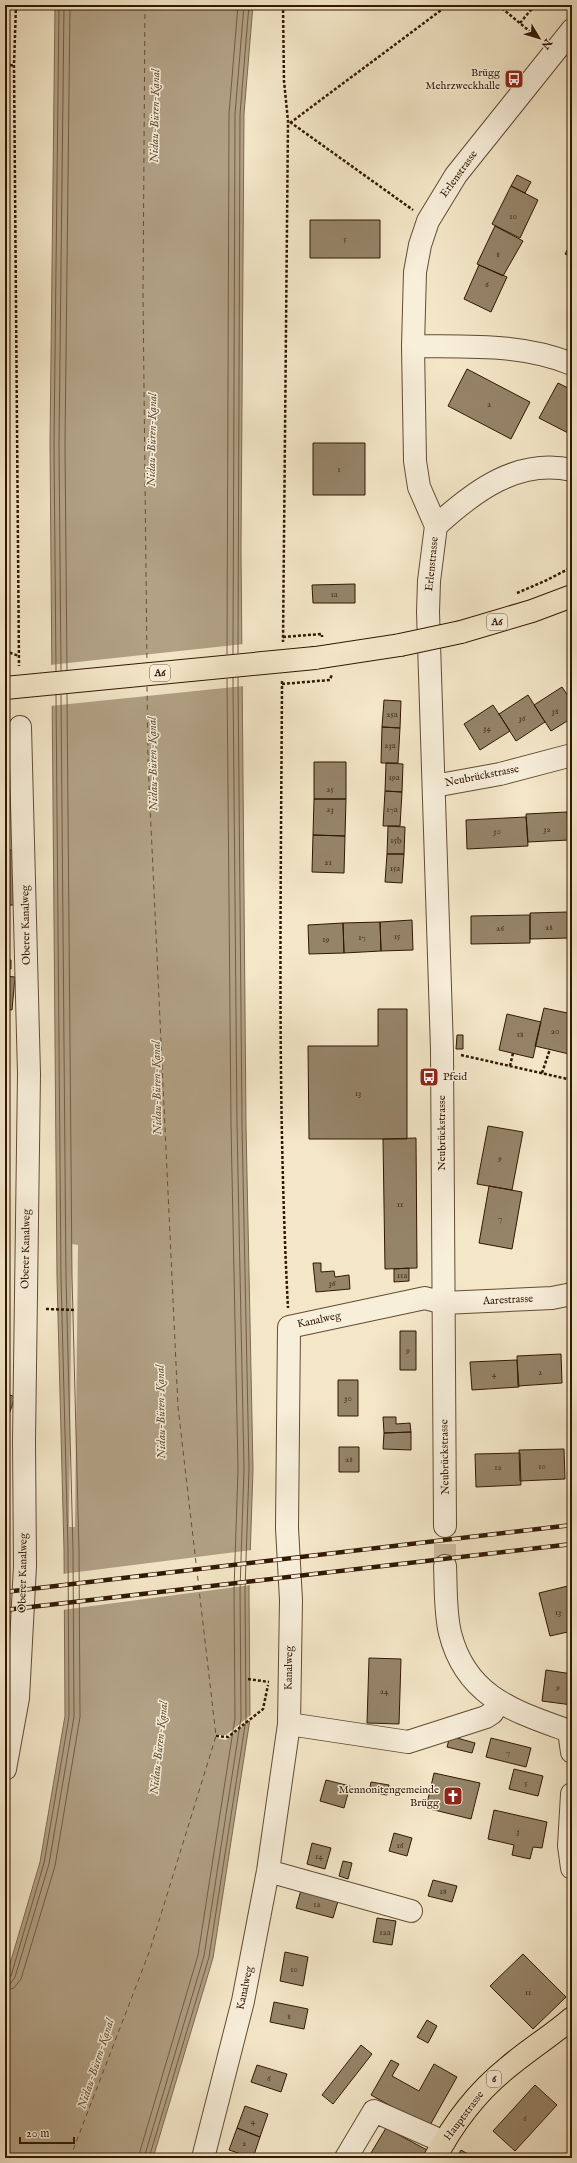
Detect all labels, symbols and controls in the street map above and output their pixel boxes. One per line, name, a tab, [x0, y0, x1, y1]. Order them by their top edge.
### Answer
north arrow	[519, 18, 559, 58]
text: N	[537, 35, 555, 52]
place label: Brügg Mehrzweckhalle	[425, 66, 501, 93]
water label: Nidau-Büren-Kanal	[147, 68, 163, 163]
bus stop icon: Brügg Mehrzweckhalle	[503, 68, 525, 90]
street label: Erlenstrasse	[437, 148, 481, 200]
house number: 10	[509, 211, 517, 222]
house number: 5	[343, 234, 347, 245]
house number: 8	[496, 249, 500, 260]
house number: 6	[485, 279, 489, 290]
water label: Nidau-Büren-Kanal	[144, 392, 160, 487]
house number: 2	[487, 399, 491, 410]
house number: 1	[337, 464, 341, 475]
street label: Erlenstrasse	[422, 536, 442, 592]
house number: 1a	[330, 589, 338, 600]
road number: A6	[487, 614, 507, 630]
road number: A6	[150, 665, 170, 681]
house number: 38	[552, 706, 559, 717]
house number: 25a	[386, 709, 398, 720]
house number: 36	[518, 713, 526, 724]
water label: Nidau-Büren-Kanal	[145, 716, 161, 811]
house number: 34	[483, 723, 491, 734]
house number: 23a	[384, 740, 396, 751]
street label: Neubrückstrasse	[444, 762, 520, 790]
house number: 19a	[388, 772, 400, 783]
house number: 25	[326, 784, 334, 795]
house number: 23	[326, 804, 334, 815]
house number: 17a	[386, 804, 398, 815]
house number: 32	[543, 824, 551, 835]
house number: 30	[493, 826, 501, 837]
house number: 15b	[390, 835, 402, 846]
house number: 21	[324, 857, 332, 868]
house number: 15a	[390, 863, 400, 874]
street label: Oberer Kanalweg	[18, 884, 34, 965]
house number: 28	[545, 922, 553, 933]
house number: 26	[496, 923, 504, 934]
house number: 15	[394, 931, 401, 942]
house number: 17	[358, 932, 366, 943]
house number: 19	[322, 934, 330, 945]
house number: 20	[551, 1026, 559, 1037]
house number: 18	[517, 1029, 524, 1040]
water label: Nidau-Büren-Kanal	[149, 1040, 165, 1135]
bus stop icon: Pfeid	[418, 1066, 440, 1088]
place label: Pfeid	[443, 1070, 467, 1084]
house number: 13	[355, 1088, 361, 1099]
street label: Neubrückstrasse	[435, 1095, 449, 1171]
house number: 9	[497, 1153, 502, 1164]
house number: 11	[397, 1199, 403, 1210]
street label: Oberer Kanalweg	[18, 1208, 34, 1289]
house number: 7	[498, 1213, 502, 1224]
house number: 11a	[397, 1270, 407, 1281]
house number: 36	[328, 1278, 336, 1289]
street label: Aarestrasse	[481, 1292, 534, 1308]
street label: Kanalweg	[296, 1308, 343, 1331]
house number: 9	[405, 1345, 410, 1356]
water label: Nidau-Büren-Kanal	[153, 1364, 169, 1459]
house number: 2	[538, 1367, 542, 1378]
house number: 4	[492, 1369, 497, 1380]
house number: 30	[344, 1393, 352, 1404]
street label: Neubrückstrasse	[437, 1419, 453, 1495]
house number: 28	[345, 1454, 353, 1465]
house number: 10	[538, 1461, 546, 1472]
house number: 12	[494, 1462, 502, 1473]
street label: Oberer Kanalweg	[15, 1532, 31, 1613]
house number: 13	[555, 1607, 561, 1618]
street label: Kanalweg	[282, 1645, 296, 1690]
house number: 9	[555, 1682, 560, 1693]
house number: 24	[380, 1686, 389, 1697]
water label: Nidau-Büren-Kanal	[147, 1699, 171, 1796]
house number: 7	[506, 1747, 510, 1758]
house number: 5	[524, 1778, 528, 1789]
place label: Mennonitengemeinde Brügg	[338, 1783, 440, 1810]
church icon: Mennonitengemeinde Brügg	[442, 1785, 464, 1807]
house number: 3	[516, 1826, 520, 1837]
house number: 16	[396, 1840, 404, 1851]
house number: 14	[315, 1851, 323, 1862]
house number: 18	[440, 1886, 447, 1897]
house number: 12	[313, 1899, 321, 1910]
house number: 12a	[379, 1927, 391, 1938]
street label: Kanalweg	[234, 1964, 257, 2011]
house number: 10	[290, 1964, 298, 1975]
house number: 11	[525, 1987, 531, 1998]
house number: 8	[287, 2011, 291, 2022]
water label: Nidau-Büren-Kanal	[74, 2016, 118, 2111]
road number: 6	[487, 2071, 501, 2087]
house number: 6	[267, 2073, 271, 2084]
street label: Hauptstrasse	[441, 2088, 487, 2144]
house number: 6	[523, 2113, 527, 2124]
house number: 4	[251, 2116, 256, 2127]
scale bar	[20, 2119, 74, 2145]
text: 20 m	[26, 2126, 49, 2141]
house number: 2	[242, 2138, 246, 2149]

